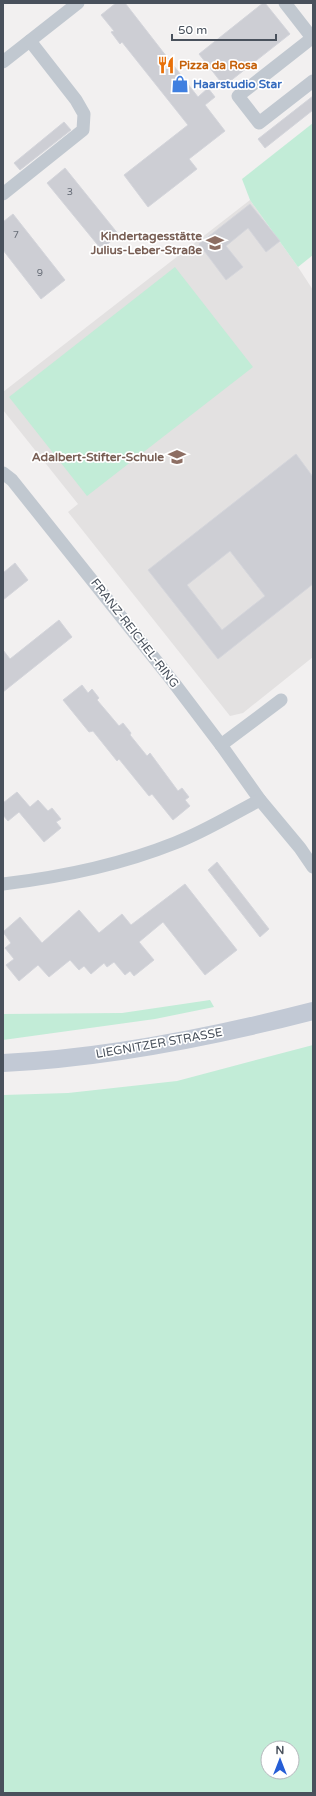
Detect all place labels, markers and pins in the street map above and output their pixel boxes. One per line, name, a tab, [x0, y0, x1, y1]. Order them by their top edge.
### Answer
restaurant icon: Pizza da Rosa	[156, 55, 176, 75]
place label: Pizza da Rosa	[179, 58, 258, 72]
shop icon: Haarstudio Star	[170, 74, 190, 94]
place label: Haarstudio Star	[193, 77, 282, 91]
place label: Kindertagesstätte Julius-Leber-Straße	[90, 229, 202, 257]
school or university icon: Kindertagesstätte Julius-Leber-Straße	[205, 233, 225, 253]
school or university icon: Adalbert-Stifter-Schule	[167, 447, 187, 467]
place label: Adalbert-Stifter-Schule	[32, 450, 164, 464]

